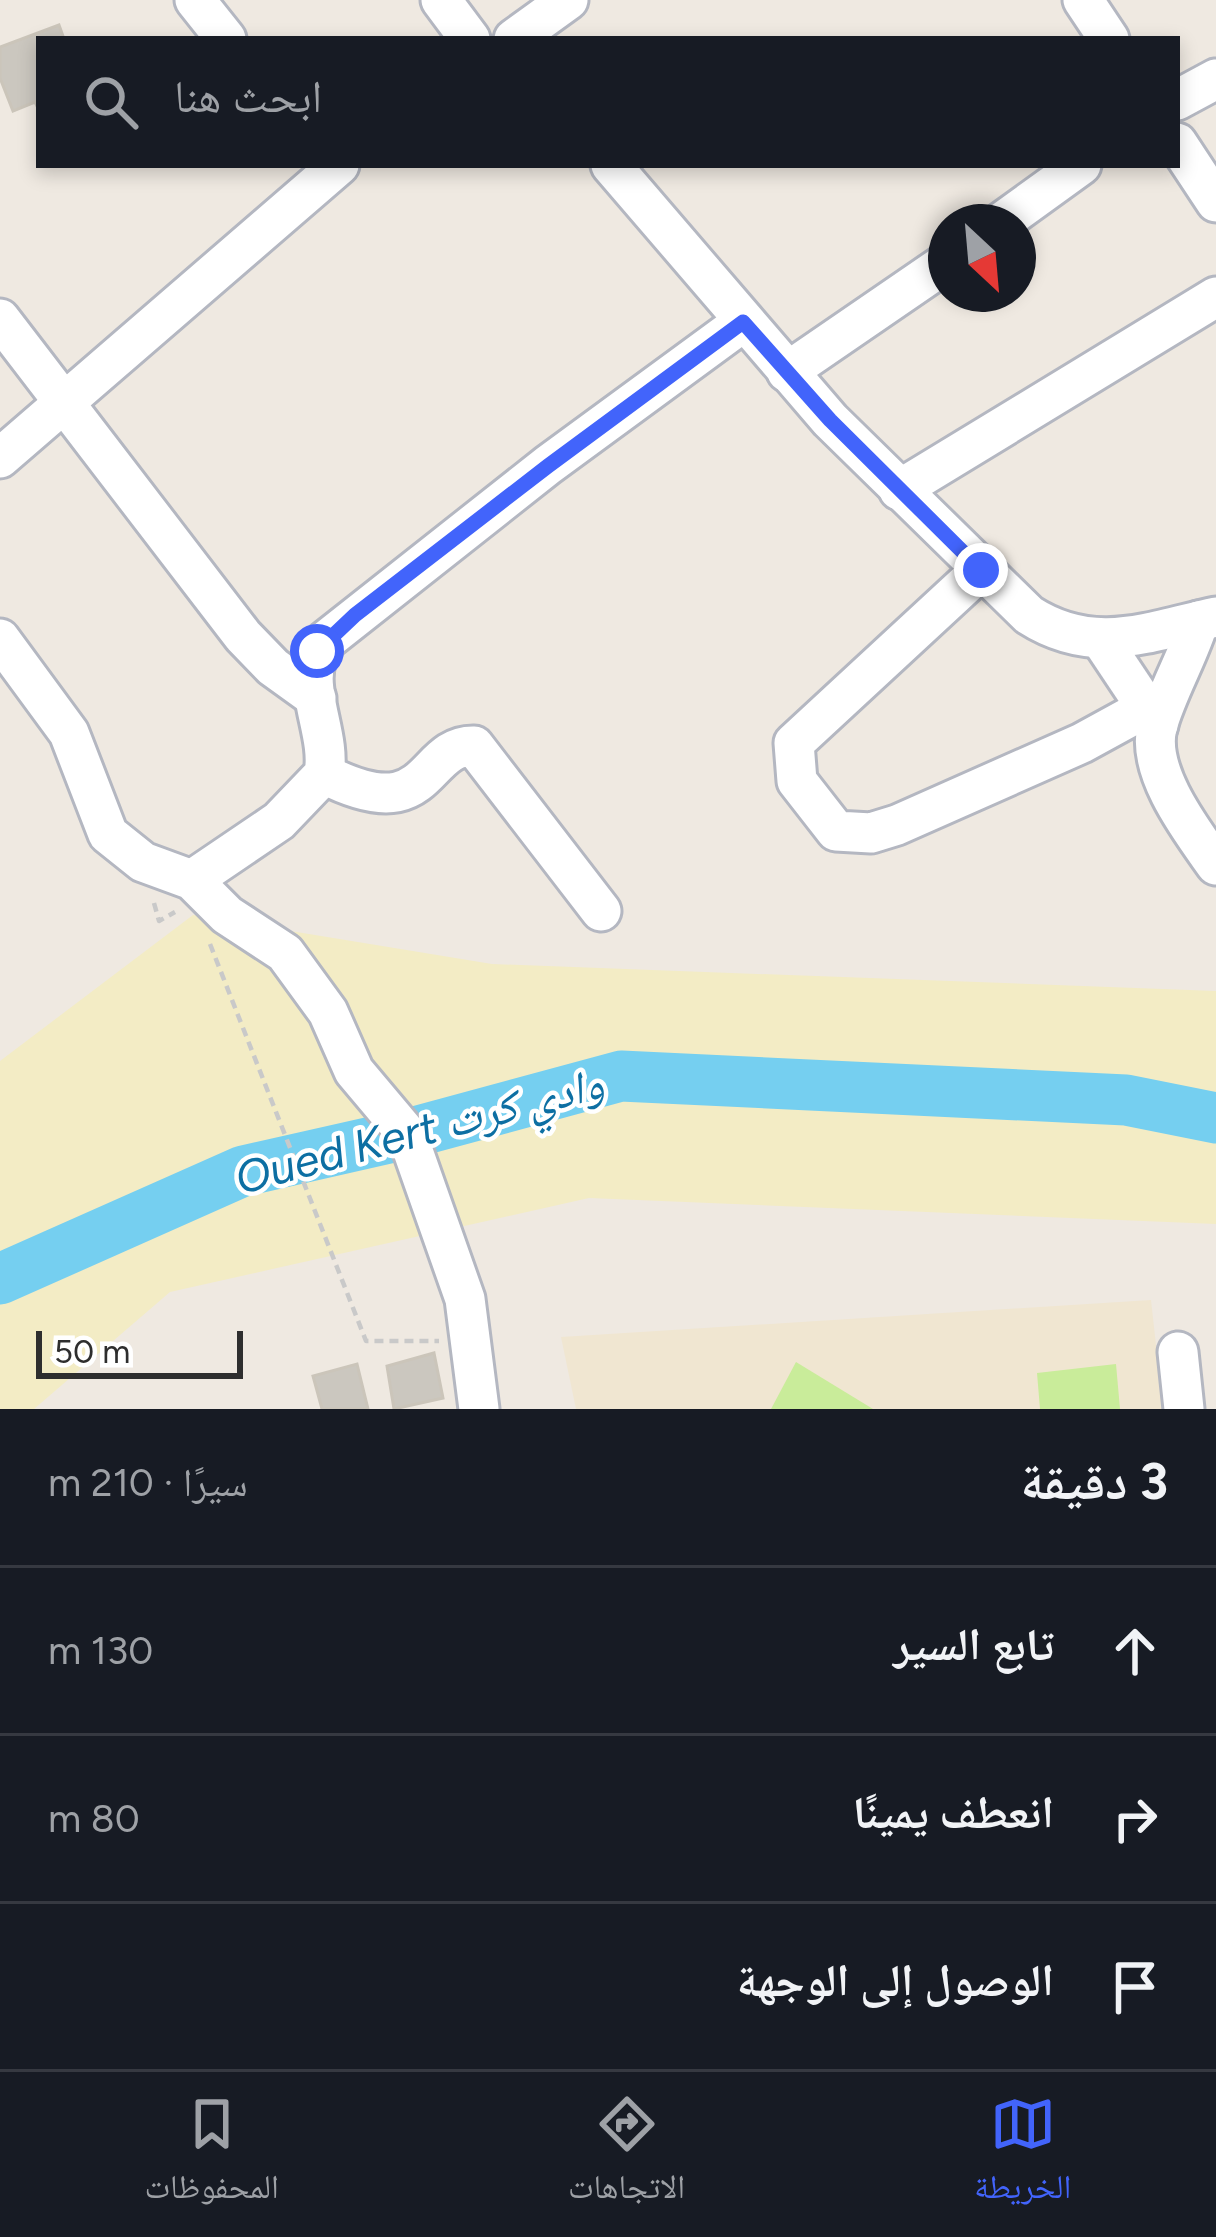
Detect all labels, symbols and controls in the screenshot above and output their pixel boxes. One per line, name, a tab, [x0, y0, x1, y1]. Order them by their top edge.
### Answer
search box	[36, 36, 1180, 168]
icon: search	[78, 69, 144, 135]
text: ابحث هنا	[174, 69, 322, 123]
north arrow	[928, 204, 1036, 312]
route end	[954, 543, 1008, 597]
route start	[290, 624, 344, 678]
water label: Oued Kert وادي كرت	[229, 1055, 611, 1214]
scale bar	[36, 1325, 243, 1378]
text: 50 m	[54, 1332, 130, 1371]
text: 3 دقيقة	[1020, 1451, 1168, 1512]
text: سيرًا · 210 m	[48, 1459, 248, 1506]
text: تابع السير	[893, 1617, 1054, 1671]
icon: ahead	[1102, 1618, 1168, 1684]
text: 130 m	[48, 1627, 153, 1674]
text: انعطف يمينًا	[852, 1785, 1054, 1839]
icon: right	[1102, 1786, 1168, 1852]
text: 80 m	[48, 1795, 140, 1842]
text: الوصول إلى الوجهة	[737, 1953, 1054, 2007]
icon: arrive	[1102, 1954, 1168, 2020]
tab: المحفوظات	[145, 2091, 279, 2219]
tab: الاتجاهات	[568, 2091, 685, 2219]
tab: الخريطة	[974, 2091, 1071, 2219]

